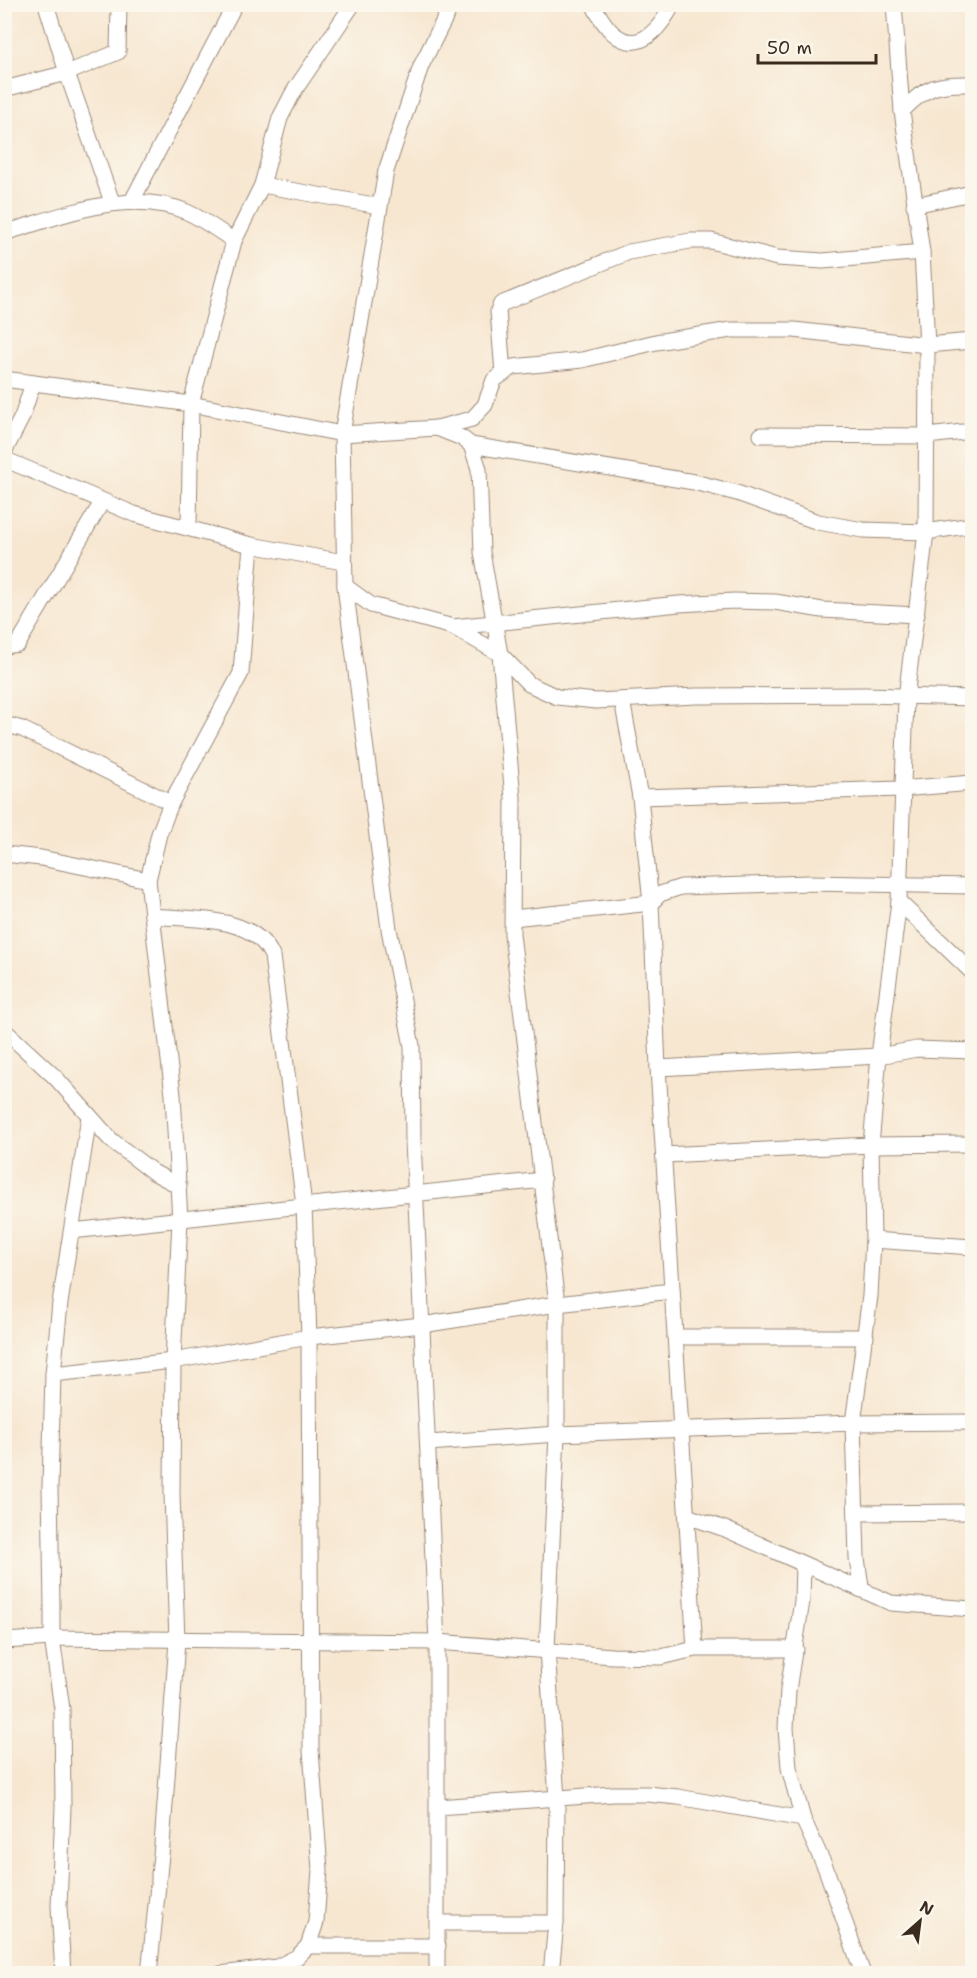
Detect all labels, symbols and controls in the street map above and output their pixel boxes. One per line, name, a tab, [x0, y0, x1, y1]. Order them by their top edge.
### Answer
scale bar	[758, 27, 876, 65]
text: 50 m	[767, 36, 812, 60]
north arrow	[890, 1891, 950, 1951]
text: N	[916, 1896, 937, 1920]

